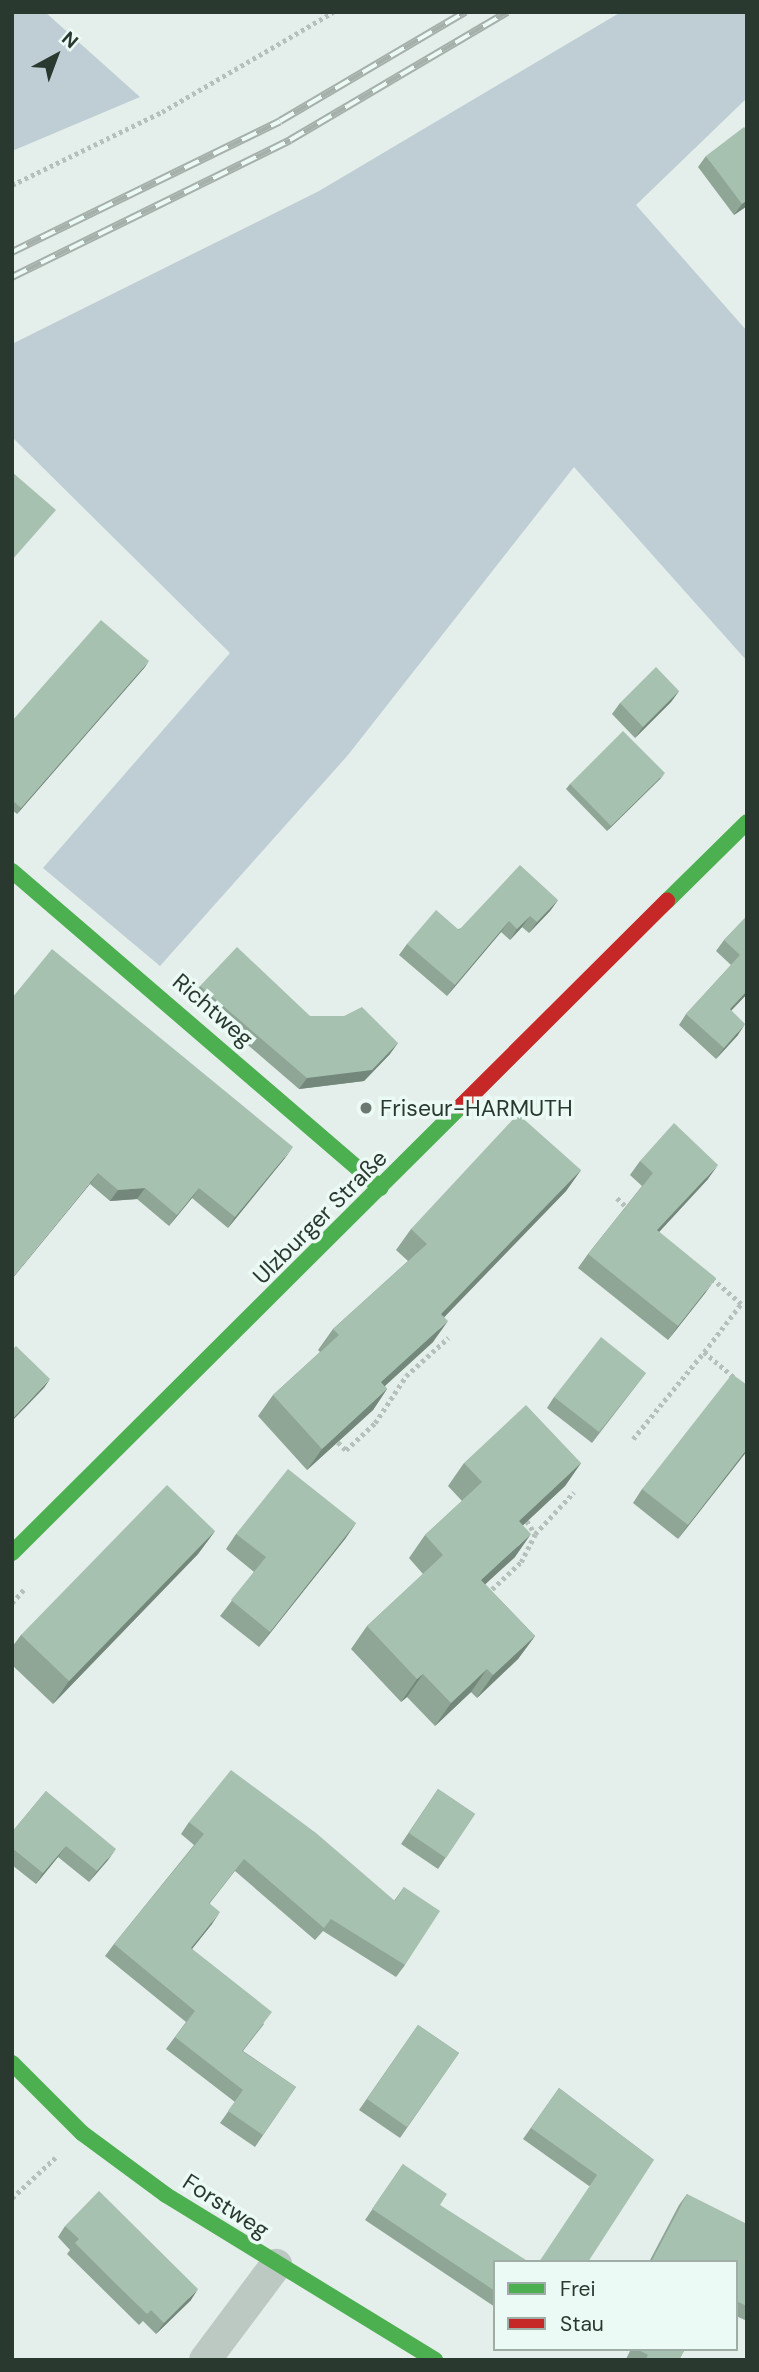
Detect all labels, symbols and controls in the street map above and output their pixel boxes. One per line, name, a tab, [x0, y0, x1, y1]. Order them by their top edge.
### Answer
north arrow	[21, 21, 91, 91]
text: N	[57, 26, 84, 54]
street label: Richtweg	[167, 968, 259, 1052]
place label: Friseur-HARMUTH	[380, 1094, 573, 1122]
marker: Friseur-HARMUTH	[358, 1100, 374, 1116]
street label: Ulzburger Straße	[247, 1144, 393, 1290]
street label: Forstweg	[178, 2168, 274, 2244]
legend	[493, 2260, 738, 2351]
text: Frei	[560, 2275, 596, 2303]
text: Stau	[560, 2310, 604, 2338]

